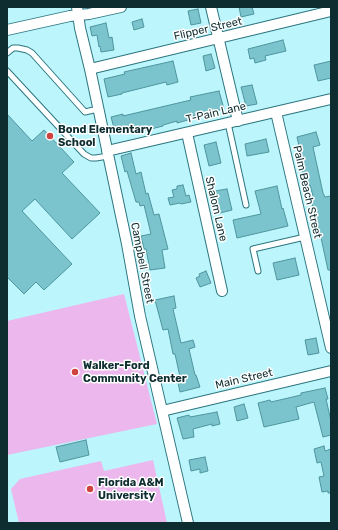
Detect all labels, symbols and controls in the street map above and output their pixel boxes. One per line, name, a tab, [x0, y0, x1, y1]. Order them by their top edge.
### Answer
street label: Flipper Street	[173, 15, 243, 43]
street label: T-Pain Lane	[185, 100, 247, 126]
place label: Bond Elementary School	[58, 123, 152, 149]
marker: Bond Elementary School	[45, 131, 55, 141]
street label: Palm Beach Street	[290, 144, 324, 240]
street label: Shalom Lane	[202, 175, 230, 243]
street label: Campbell Street	[128, 221, 156, 305]
place label: Walker-Ford Community Center	[83, 359, 187, 385]
street label: Main Street	[214, 366, 274, 392]
marker: Walker-Ford Community Center	[70, 367, 80, 377]
place label: Florida A&M University	[98, 476, 164, 502]
marker: Florida A&M University	[85, 484, 95, 494]

